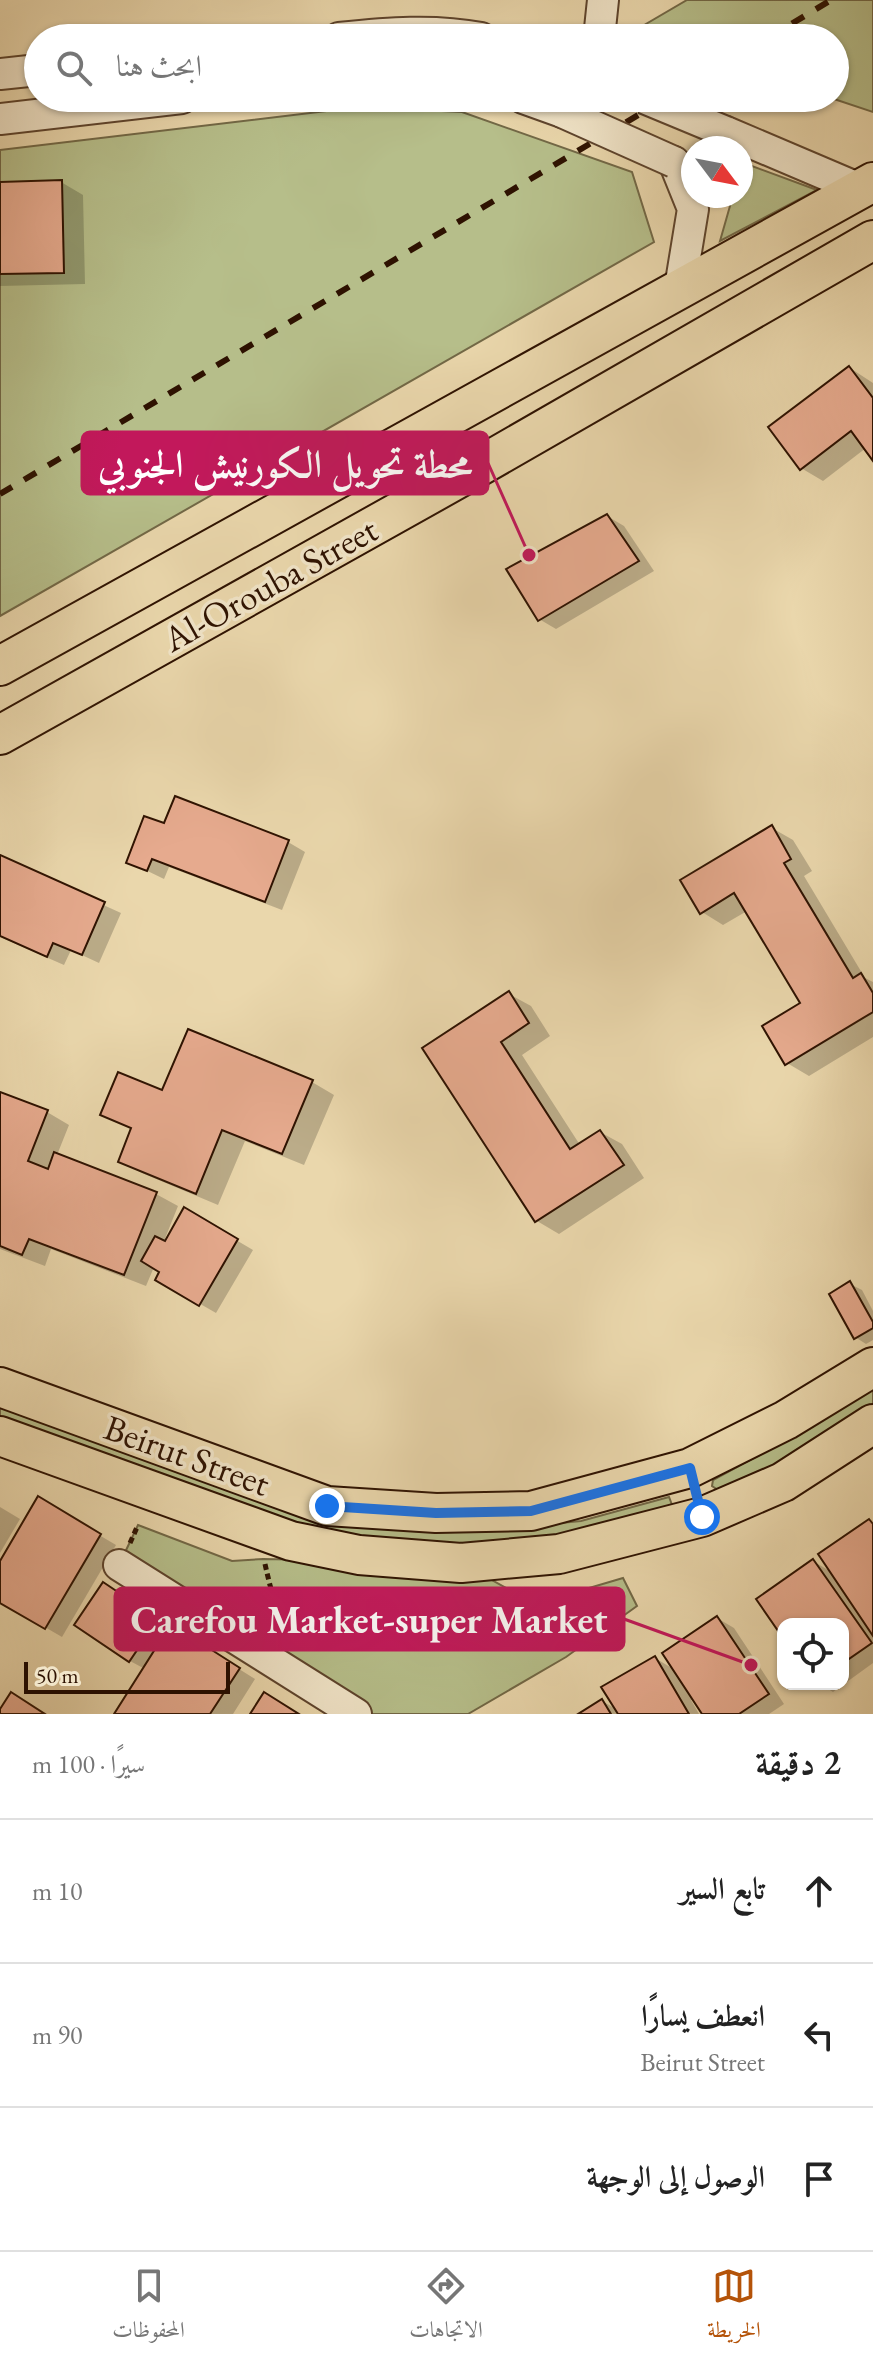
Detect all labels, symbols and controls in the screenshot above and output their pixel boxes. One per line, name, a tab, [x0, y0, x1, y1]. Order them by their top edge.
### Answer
search box	[24, 24, 849, 112]
icon: search	[52, 46, 96, 90]
text: ابحث هنا	[116, 46, 202, 85]
north arrow	[681, 136, 753, 208]
callout: محطة تحويل الكورنيش الجنوبي	[82, 432, 488, 494]
text: محطة تحويل الكورنيش الجنوبي	[97, 439, 473, 495]
street label: Al-Orouba Street	[154, 505, 386, 663]
street label: Beirut Street	[98, 1403, 277, 1507]
route end	[309, 1488, 345, 1524]
route start	[684, 1499, 720, 1535]
callout: Carefou Market-super Market	[115, 1588, 624, 1650]
text: Carefou Market-super Market	[130, 1595, 608, 1644]
map controls	[777, 1618, 849, 1690]
button: locate	[777, 1618, 849, 1690]
scale bar	[24, 1658, 230, 1694]
text: 50 m	[36, 1661, 79, 1690]
text: 2 دقيقة	[756, 1740, 841, 1784]
text: سيرًا · 100 m	[32, 1747, 145, 1781]
text: تابع السير	[680, 1869, 765, 1908]
icon: ahead	[797, 1869, 841, 1913]
text: 10 m	[32, 1874, 82, 1908]
text: انعطف يسارًا	[641, 1996, 765, 2035]
icon: left	[797, 2013, 841, 2057]
text: 90 m	[32, 2018, 82, 2052]
text: Beirut Street	[640, 2045, 765, 2079]
text: الوصول إلى الوجهة	[586, 2157, 765, 2196]
icon: arrive	[797, 2157, 841, 2201]
tab: المحفوظات	[112, 2264, 185, 2351]
tab: الاتجاهات	[409, 2264, 483, 2351]
tab: الخريطة	[707, 2264, 761, 2351]

